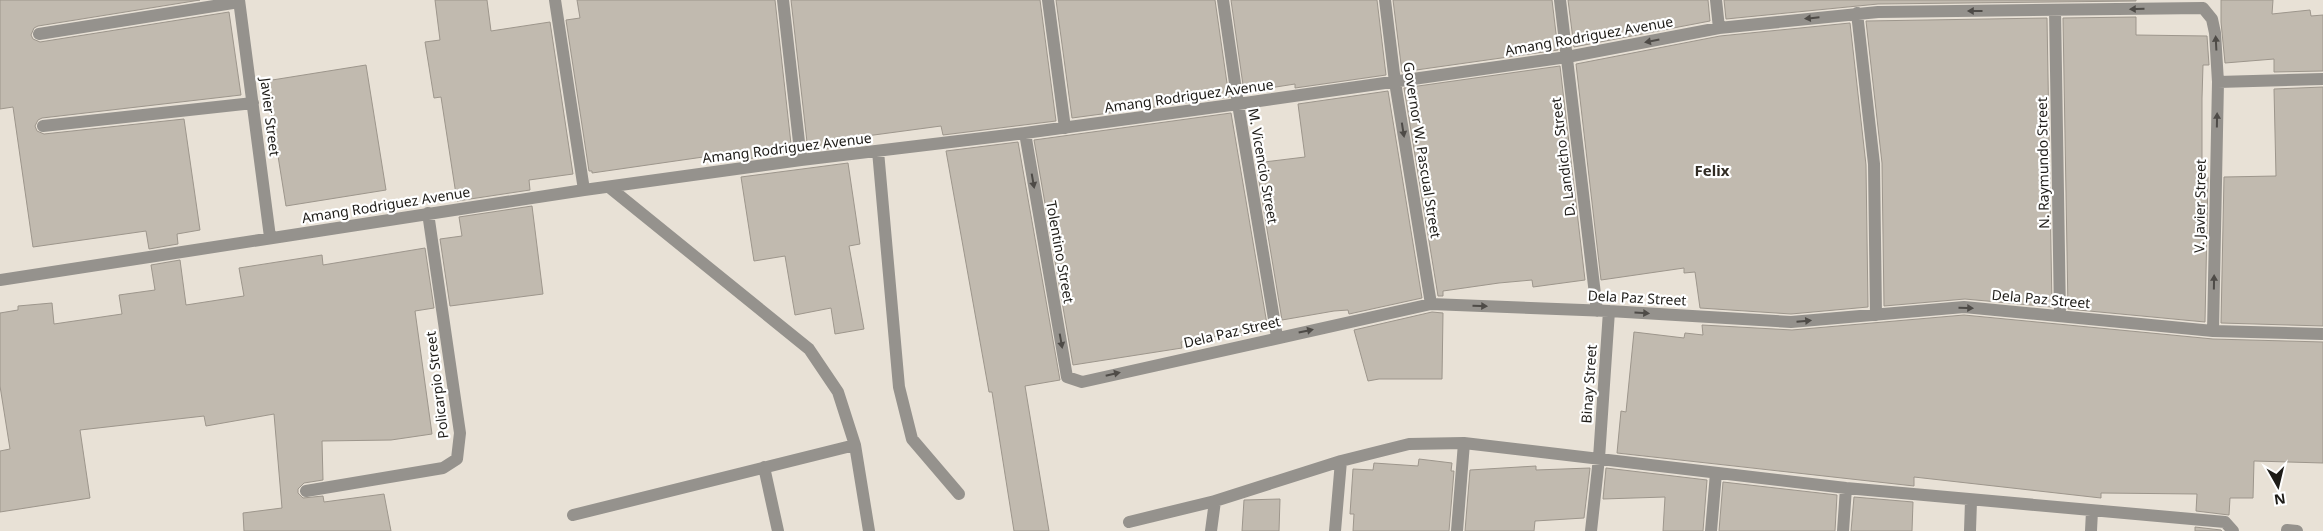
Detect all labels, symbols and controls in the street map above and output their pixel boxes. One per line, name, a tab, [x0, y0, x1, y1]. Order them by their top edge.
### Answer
one-way arrow	[2129, 5, 2145, 13]
one-way arrow	[1966, 7, 1982, 15]
street label: Amang Rodriguez Avenue	[1503, 11, 1675, 60]
one-way arrow	[1804, 14, 1820, 22]
one-way arrow	[2211, 35, 2219, 51]
one-way arrow	[1644, 37, 1659, 45]
street label: Governor W. Pascual Street	[1399, 61, 1446, 239]
street label: Amang Rodriguez Avenue	[1103, 74, 1275, 117]
street label: Javier Street	[256, 75, 285, 157]
street label: D. Landicho Street	[1546, 97, 1579, 218]
street label: N. Raymundo Street	[2032, 97, 2053, 229]
street label: M. Vicencio Street	[1244, 107, 1283, 225]
one-way arrow	[2213, 111, 2221, 127]
one-way arrow	[1399, 122, 1407, 138]
street label: Amang Rodriguez Avenue	[701, 128, 873, 167]
street label: V. Javier Street	[2189, 159, 2210, 253]
district label: Felix	[1695, 160, 1730, 180]
one-way arrow	[1029, 174, 1037, 190]
street label: Amang Rodriguez Avenue	[300, 182, 472, 227]
street label: Tolentino Street	[1042, 199, 1079, 305]
one-way arrow	[2210, 274, 2218, 290]
street label: Dela Paz Street	[1587, 285, 1687, 310]
street label: Dela Paz Street	[1991, 285, 2091, 312]
one-way arrow	[1472, 303, 1488, 311]
one-way arrow	[1958, 304, 1974, 312]
one-way arrow	[1634, 310, 1650, 318]
street label: Dela Paz Street	[1182, 311, 1282, 352]
one-way arrow	[1796, 317, 1812, 325]
one-way arrow	[1299, 327, 1314, 335]
street label: Policarpio Street	[420, 330, 453, 440]
one-way arrow	[1057, 334, 1065, 350]
street label: Binay Street	[1576, 344, 1601, 424]
one-way arrow	[1106, 370, 1122, 378]
north arrow	[2253, 461, 2303, 511]
text: N	[2273, 489, 2287, 510]

